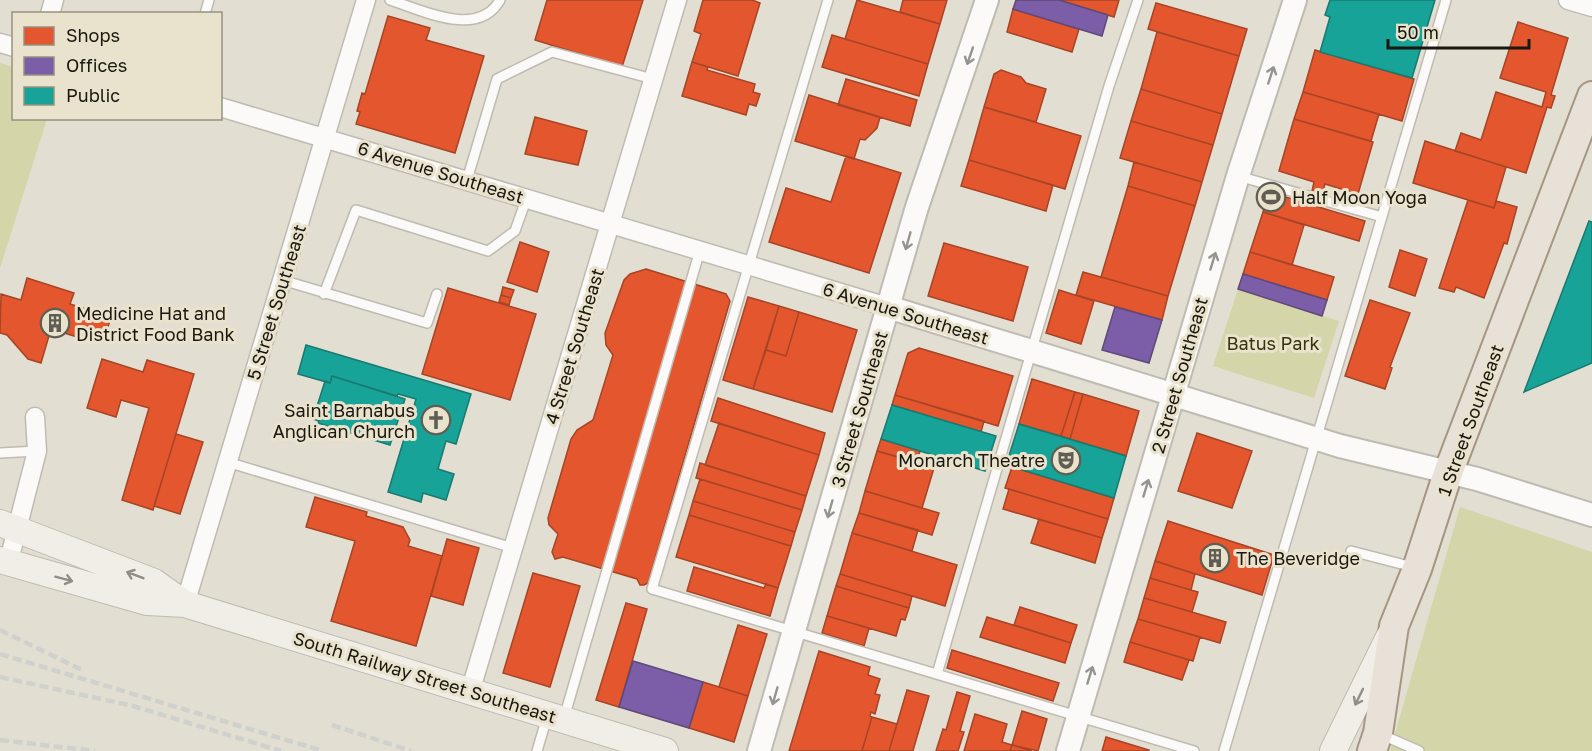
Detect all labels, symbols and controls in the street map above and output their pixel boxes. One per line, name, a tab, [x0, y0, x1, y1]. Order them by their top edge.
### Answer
legend	[12, 12, 222, 120]
scale bar	[1388, 12, 1529, 50]
text: 50 m	[1397, 21, 1439, 43]
text: Shops	[66, 24, 120, 46]
one-way arrow	[963, 46, 974, 65]
text: Offices	[66, 54, 127, 76]
one-way arrow	[1267, 66, 1278, 85]
text: Public	[66, 84, 120, 106]
street label: 6 Avenue Southeast	[355, 136, 527, 208]
sports icon: Half Moon Yoga	[1255, 181, 1287, 213]
place label: Half Moon Yoga	[1292, 186, 1427, 208]
street label: 5 Street Southeast	[242, 222, 310, 382]
one-way arrow	[902, 231, 913, 250]
one-way arrow	[1208, 252, 1219, 271]
street label: 4 Street Southeast	[540, 265, 608, 427]
street label: 6 Avenue Southeast	[820, 277, 992, 349]
street label: 2 Street Southeast	[1146, 294, 1212, 456]
place label: Medicine Hat and District Food Bank	[76, 302, 235, 345]
building icon: Medicine Hat and District Food Bank	[39, 307, 71, 339]
street label: 3 Street Southeast	[826, 328, 892, 490]
park label: Batus Park	[1226, 332, 1320, 354]
street label: 1 Street Southeast	[1432, 341, 1508, 499]
place label: Saint Barnabus Anglican Church	[273, 399, 415, 442]
church icon: Saint Barnabus Anglican Church	[420, 404, 452, 436]
theatre icon: Monarch Theatre	[1050, 444, 1082, 476]
place label: Monarch Theatre	[898, 449, 1045, 471]
one-way arrow	[1141, 479, 1152, 498]
one-way arrow	[824, 499, 835, 518]
building icon: The Beveridge	[1199, 542, 1231, 574]
place label: The Beveridge	[1236, 547, 1360, 569]
one-way arrow	[126, 569, 145, 580]
one-way arrow	[54, 574, 73, 585]
street label: South Railway Street Southeast	[291, 626, 559, 728]
one-way arrow	[1085, 666, 1096, 685]
one-way arrow	[769, 686, 780, 705]
one-way arrow	[1353, 688, 1364, 706]

